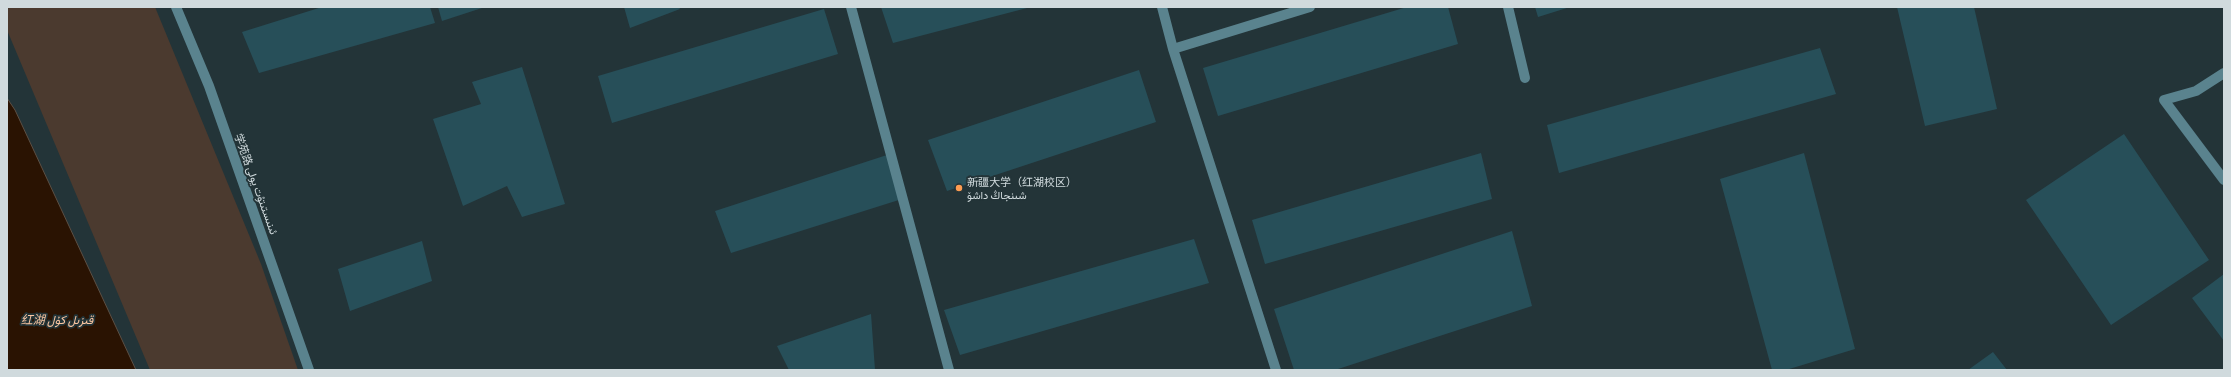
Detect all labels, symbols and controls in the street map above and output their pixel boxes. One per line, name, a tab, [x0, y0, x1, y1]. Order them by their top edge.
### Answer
street label: 学苑路 ئىنىستىتۇت يولى	[232, 132, 280, 236]
place label: 新疆大学（红湖校区） شىنجاڭ داشۆ	[967, 175, 1077, 201]
marker: 新疆大学（红湖校区） شىنجاڭ داشۆ	[954, 183, 964, 193]
water label: 红湖 قىزىل كۆل	[21, 313, 93, 327]

